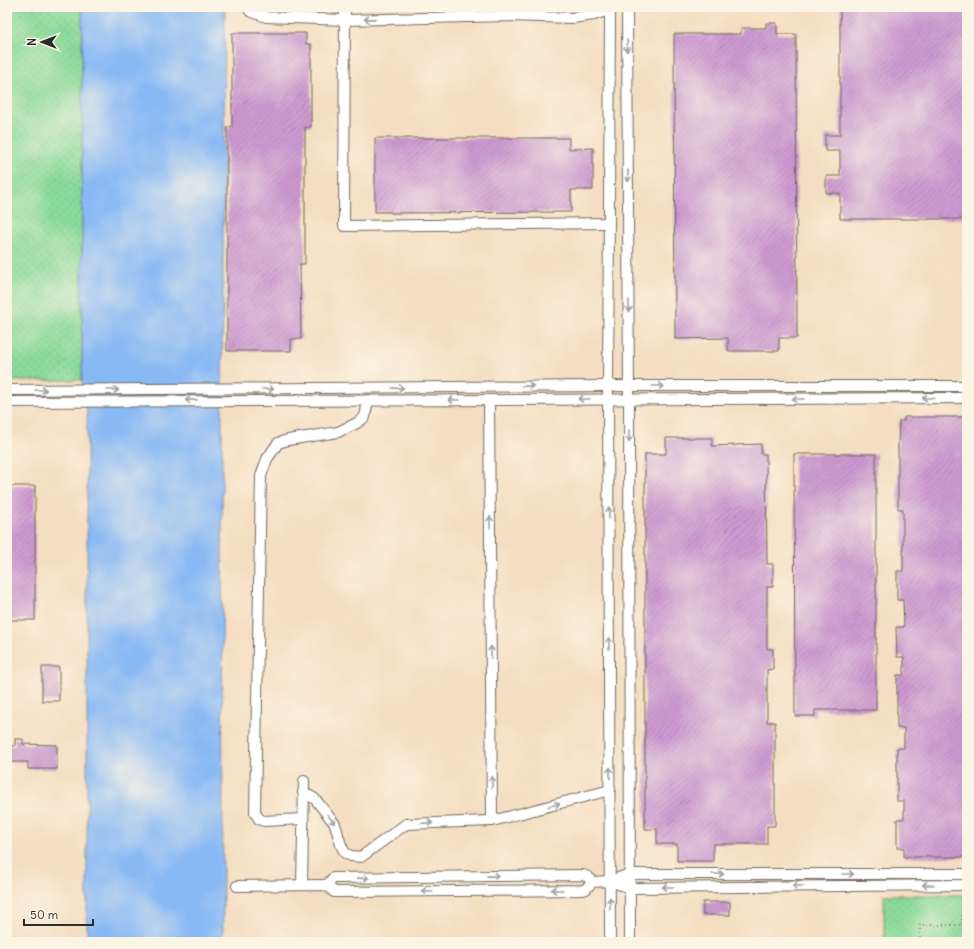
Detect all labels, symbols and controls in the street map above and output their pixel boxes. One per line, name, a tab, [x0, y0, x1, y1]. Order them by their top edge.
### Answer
one-way arrow	[364, 15, 377, 23]
north arrow	[22, 22, 62, 62]
text: N	[25, 38, 39, 46]
one-way arrow	[623, 39, 631, 52]
one-way arrow	[624, 169, 632, 182]
one-way arrow	[625, 299, 632, 312]
one-way arrow	[521, 382, 534, 390]
one-way arrow	[651, 382, 664, 390]
one-way arrow	[391, 384, 404, 392]
one-way arrow	[261, 385, 274, 393]
one-way arrow	[34, 386, 47, 394]
one-way arrow	[106, 386, 119, 394]
one-way arrow	[922, 394, 935, 402]
one-way arrow	[578, 395, 591, 403]
one-way arrow	[792, 395, 805, 403]
one-way arrow	[185, 396, 198, 404]
one-way arrow	[448, 396, 461, 404]
one-way arrow	[625, 429, 633, 442]
one-way arrow	[605, 507, 613, 520]
one-way arrow	[486, 516, 494, 529]
one-way arrow	[605, 637, 613, 650]
one-way arrow	[487, 646, 495, 659]
one-way arrow	[606, 767, 614, 780]
one-way arrow	[488, 776, 496, 789]
one-way arrow	[548, 800, 561, 808]
one-way arrow	[327, 814, 335, 825]
one-way arrow	[420, 820, 433, 827]
one-way arrow	[711, 870, 724, 878]
one-way arrow	[841, 870, 854, 878]
one-way arrow	[486, 872, 499, 880]
one-way arrow	[356, 874, 369, 882]
one-way arrow	[922, 881, 935, 889]
one-way arrow	[792, 882, 805, 890]
one-way arrow	[662, 883, 675, 891]
one-way arrow	[551, 886, 564, 894]
one-way arrow	[421, 887, 434, 895]
one-way arrow	[606, 897, 614, 910]
scale bar	[24, 901, 93, 927]
text: 50 m	[30, 907, 59, 922]

